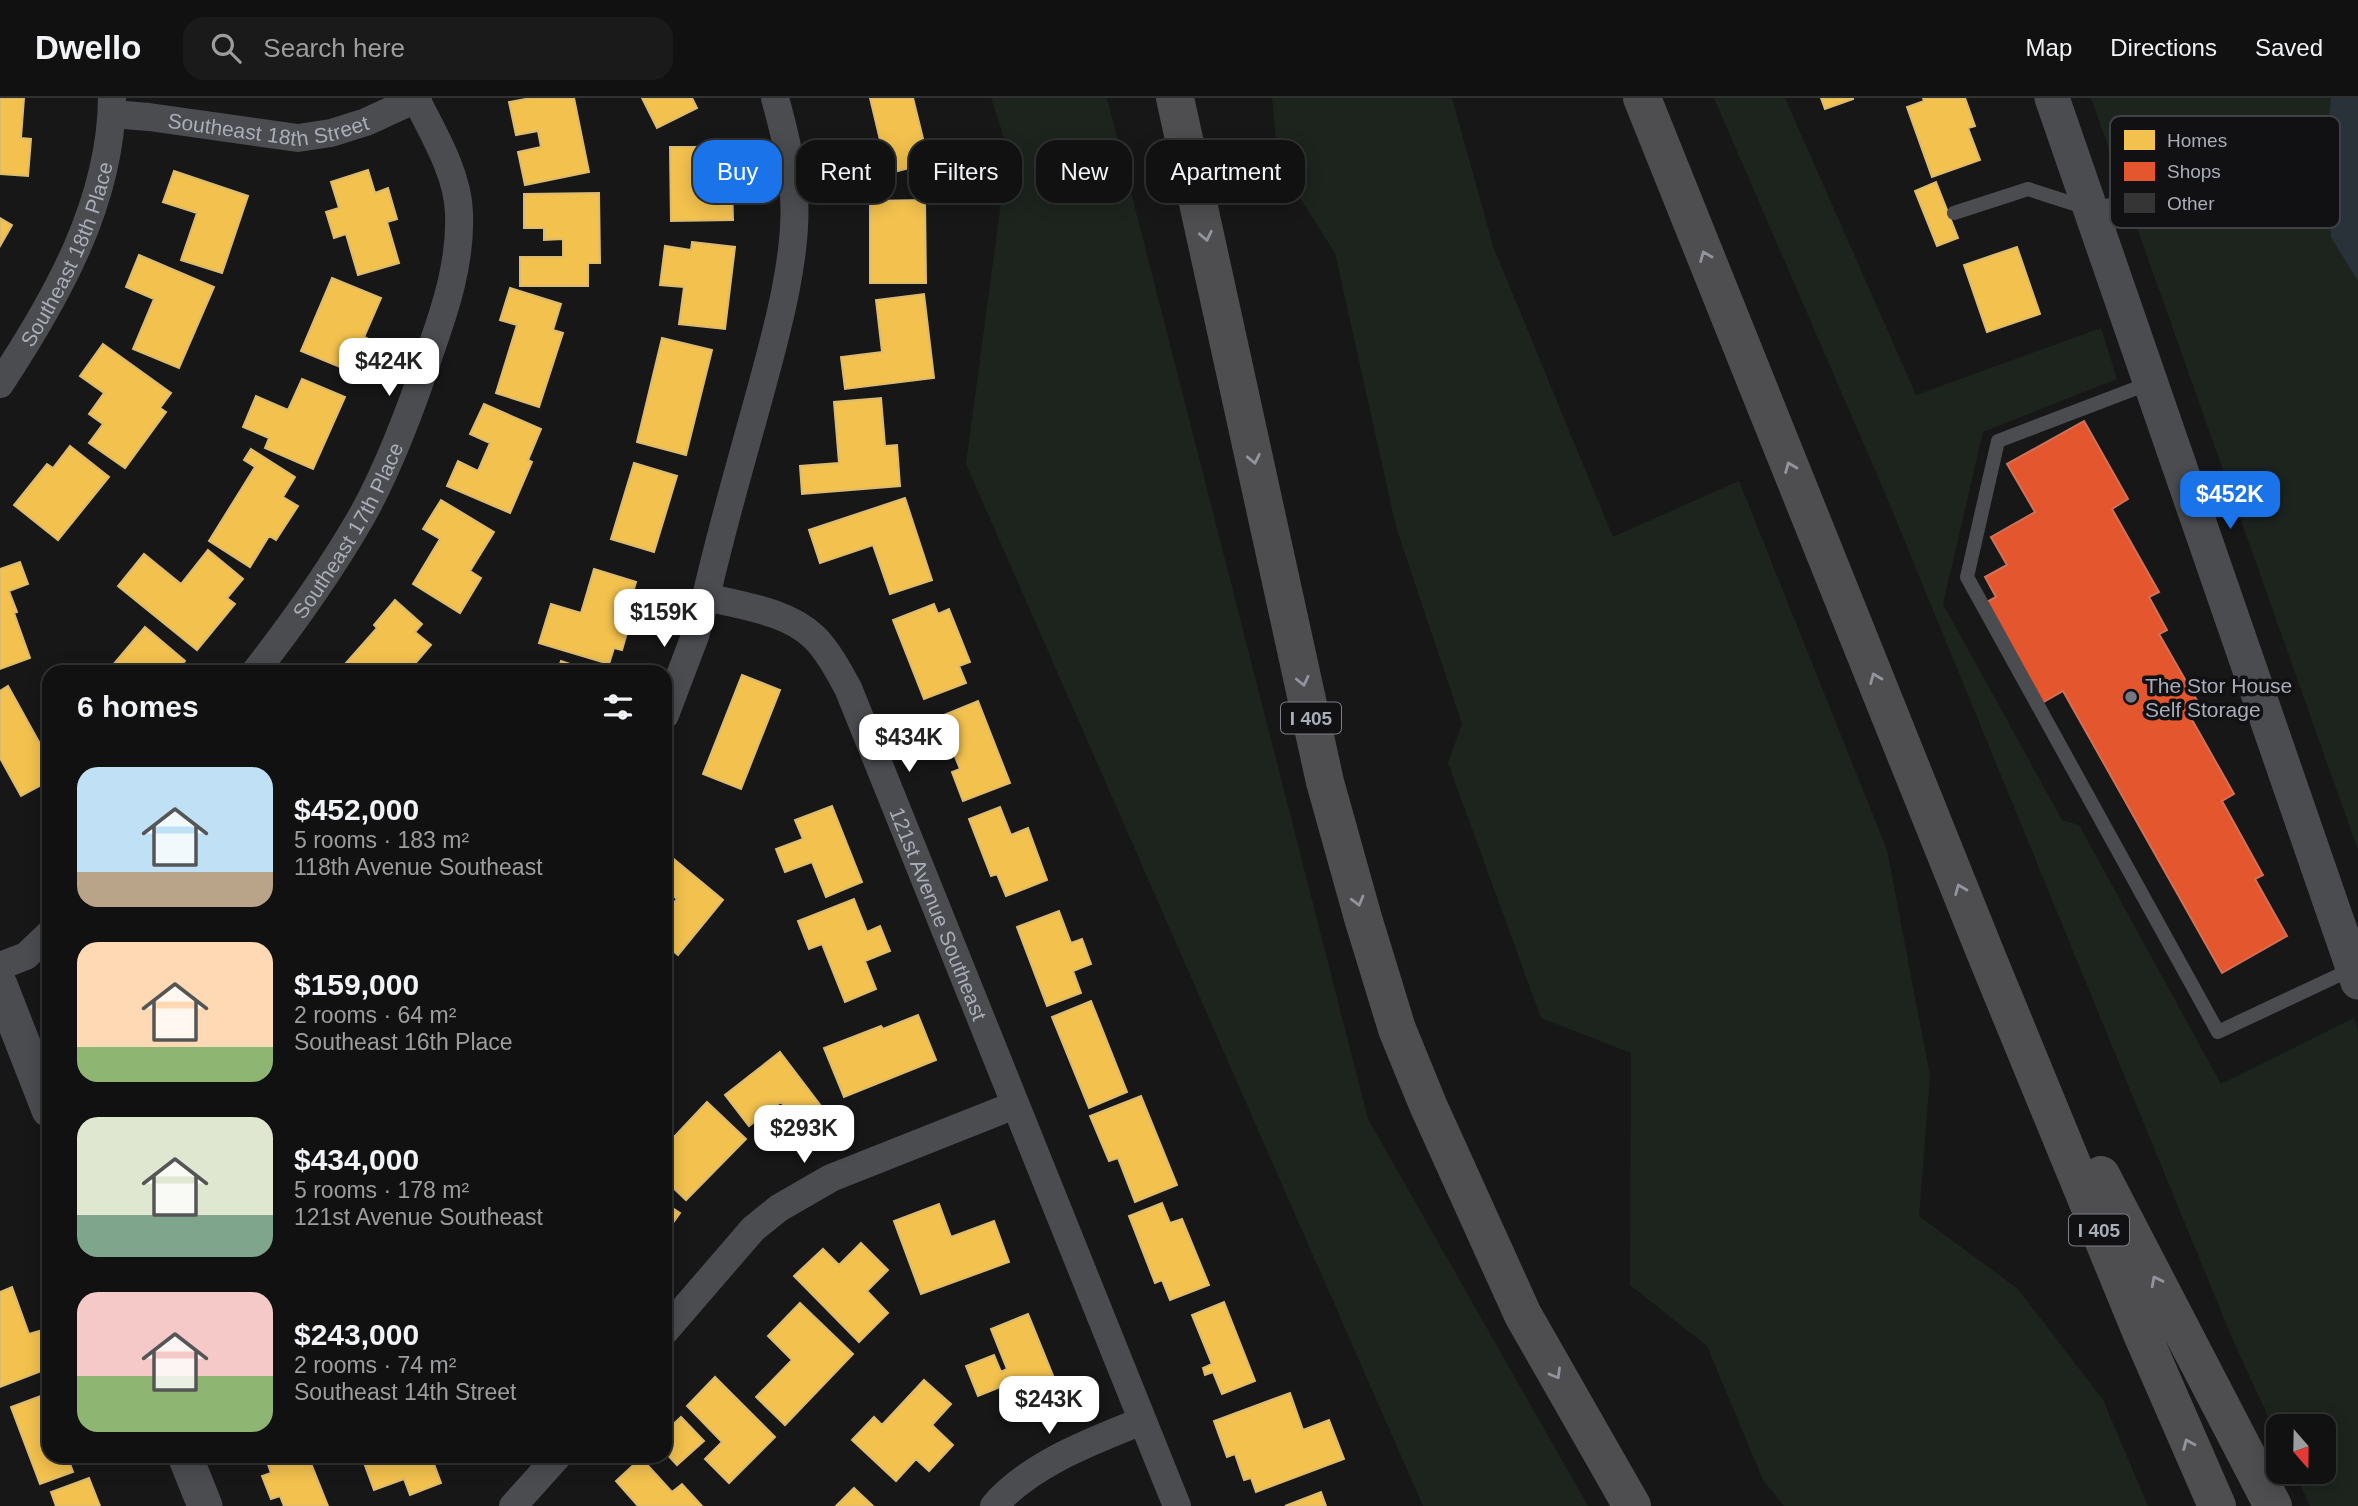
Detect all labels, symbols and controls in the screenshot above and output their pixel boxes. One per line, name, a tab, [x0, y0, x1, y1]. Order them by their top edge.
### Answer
search box	[183, 17, 673, 80]
text: Dwello	[35, 29, 141, 66]
icon: search	[207, 29, 245, 67]
text: Search here	[263, 33, 405, 63]
text: Map	[2026, 34, 2072, 61]
text: Directions	[2110, 34, 2217, 61]
text: Saved	[2255, 34, 2323, 61]
street label: Southeast 18th Street	[166, 108, 372, 150]
legend	[2110, 116, 2340, 228]
text: Homes	[2167, 130, 2227, 151]
chip: Buy	[693, 140, 782, 203]
chip: Rent	[796, 140, 895, 203]
chip: Filters	[909, 140, 1022, 203]
chip: New	[1036, 140, 1132, 203]
chip: Apartment	[1146, 140, 1305, 203]
street label: Southeast 18th Place	[16, 160, 116, 350]
text: Shops	[2167, 161, 2221, 182]
text: Other	[2167, 193, 2215, 214]
one-way arrow	[1197, 230, 1212, 242]
one-way arrow	[1700, 250, 1714, 262]
pin: $424K	[340, 338, 438, 398]
text: $424K	[355, 348, 423, 374]
street label: Southeast 17th Place	[288, 439, 407, 623]
one-way arrow	[1246, 453, 1260, 465]
one-way arrow	[1784, 461, 1798, 474]
pin: $452K	[2181, 472, 2279, 531]
text: $452K	[2196, 481, 2264, 507]
pin: $159K	[615, 589, 713, 649]
text: $159K	[630, 599, 698, 625]
one-way arrow	[1869, 672, 1883, 684]
place label: The Stor House Self Storage	[2145, 674, 2292, 721]
one-way arrow	[1294, 675, 1309, 687]
icon: filters	[599, 688, 637, 726]
marker: The Stor House Self Storage	[2123, 689, 2139, 705]
text: 6 homes	[77, 690, 199, 723]
road number: I 405	[1281, 702, 1341, 734]
pin: $434K	[860, 714, 958, 774]
text: $434K	[875, 724, 943, 750]
text: $452,000	[294, 793, 419, 826]
icon: home	[133, 795, 217, 879]
street label: 121st Avenue Southeast	[886, 804, 992, 1024]
text: 5 rooms · 183 m²	[294, 827, 469, 853]
text: 118th Avenue Southeast	[294, 854, 543, 880]
one-way arrow	[1954, 884, 1968, 896]
one-way arrow	[1350, 895, 1365, 907]
text: $159,000	[294, 968, 419, 1001]
icon: home	[133, 970, 217, 1054]
text: 2 rooms · 64 m²	[294, 1002, 456, 1028]
text: Southeast 16th Place	[294, 1029, 513, 1055]
pin: $293K	[755, 1105, 853, 1165]
text: $293K	[770, 1115, 838, 1141]
text: $434,000	[294, 1143, 419, 1176]
icon: home	[133, 1145, 217, 1229]
text: 5 rooms · 178 m²	[294, 1177, 469, 1203]
text: 121st Avenue Southeast	[294, 1204, 543, 1230]
road number: I 405	[2069, 1214, 2129, 1246]
one-way arrow	[2150, 1276, 2164, 1288]
text: $243,000	[294, 1318, 419, 1351]
icon: home	[133, 1320, 217, 1404]
text: 2 rooms · 74 m²	[294, 1352, 456, 1378]
one-way arrow	[1548, 1367, 1561, 1380]
pin: $243K	[1000, 1376, 1098, 1436]
text: Southeast 14th Street	[294, 1379, 517, 1405]
text: $243K	[1015, 1386, 1083, 1412]
north arrow	[2266, 1414, 2336, 1484]
map controls	[2266, 1414, 2336, 1484]
one-way arrow	[2183, 1439, 2197, 1451]

